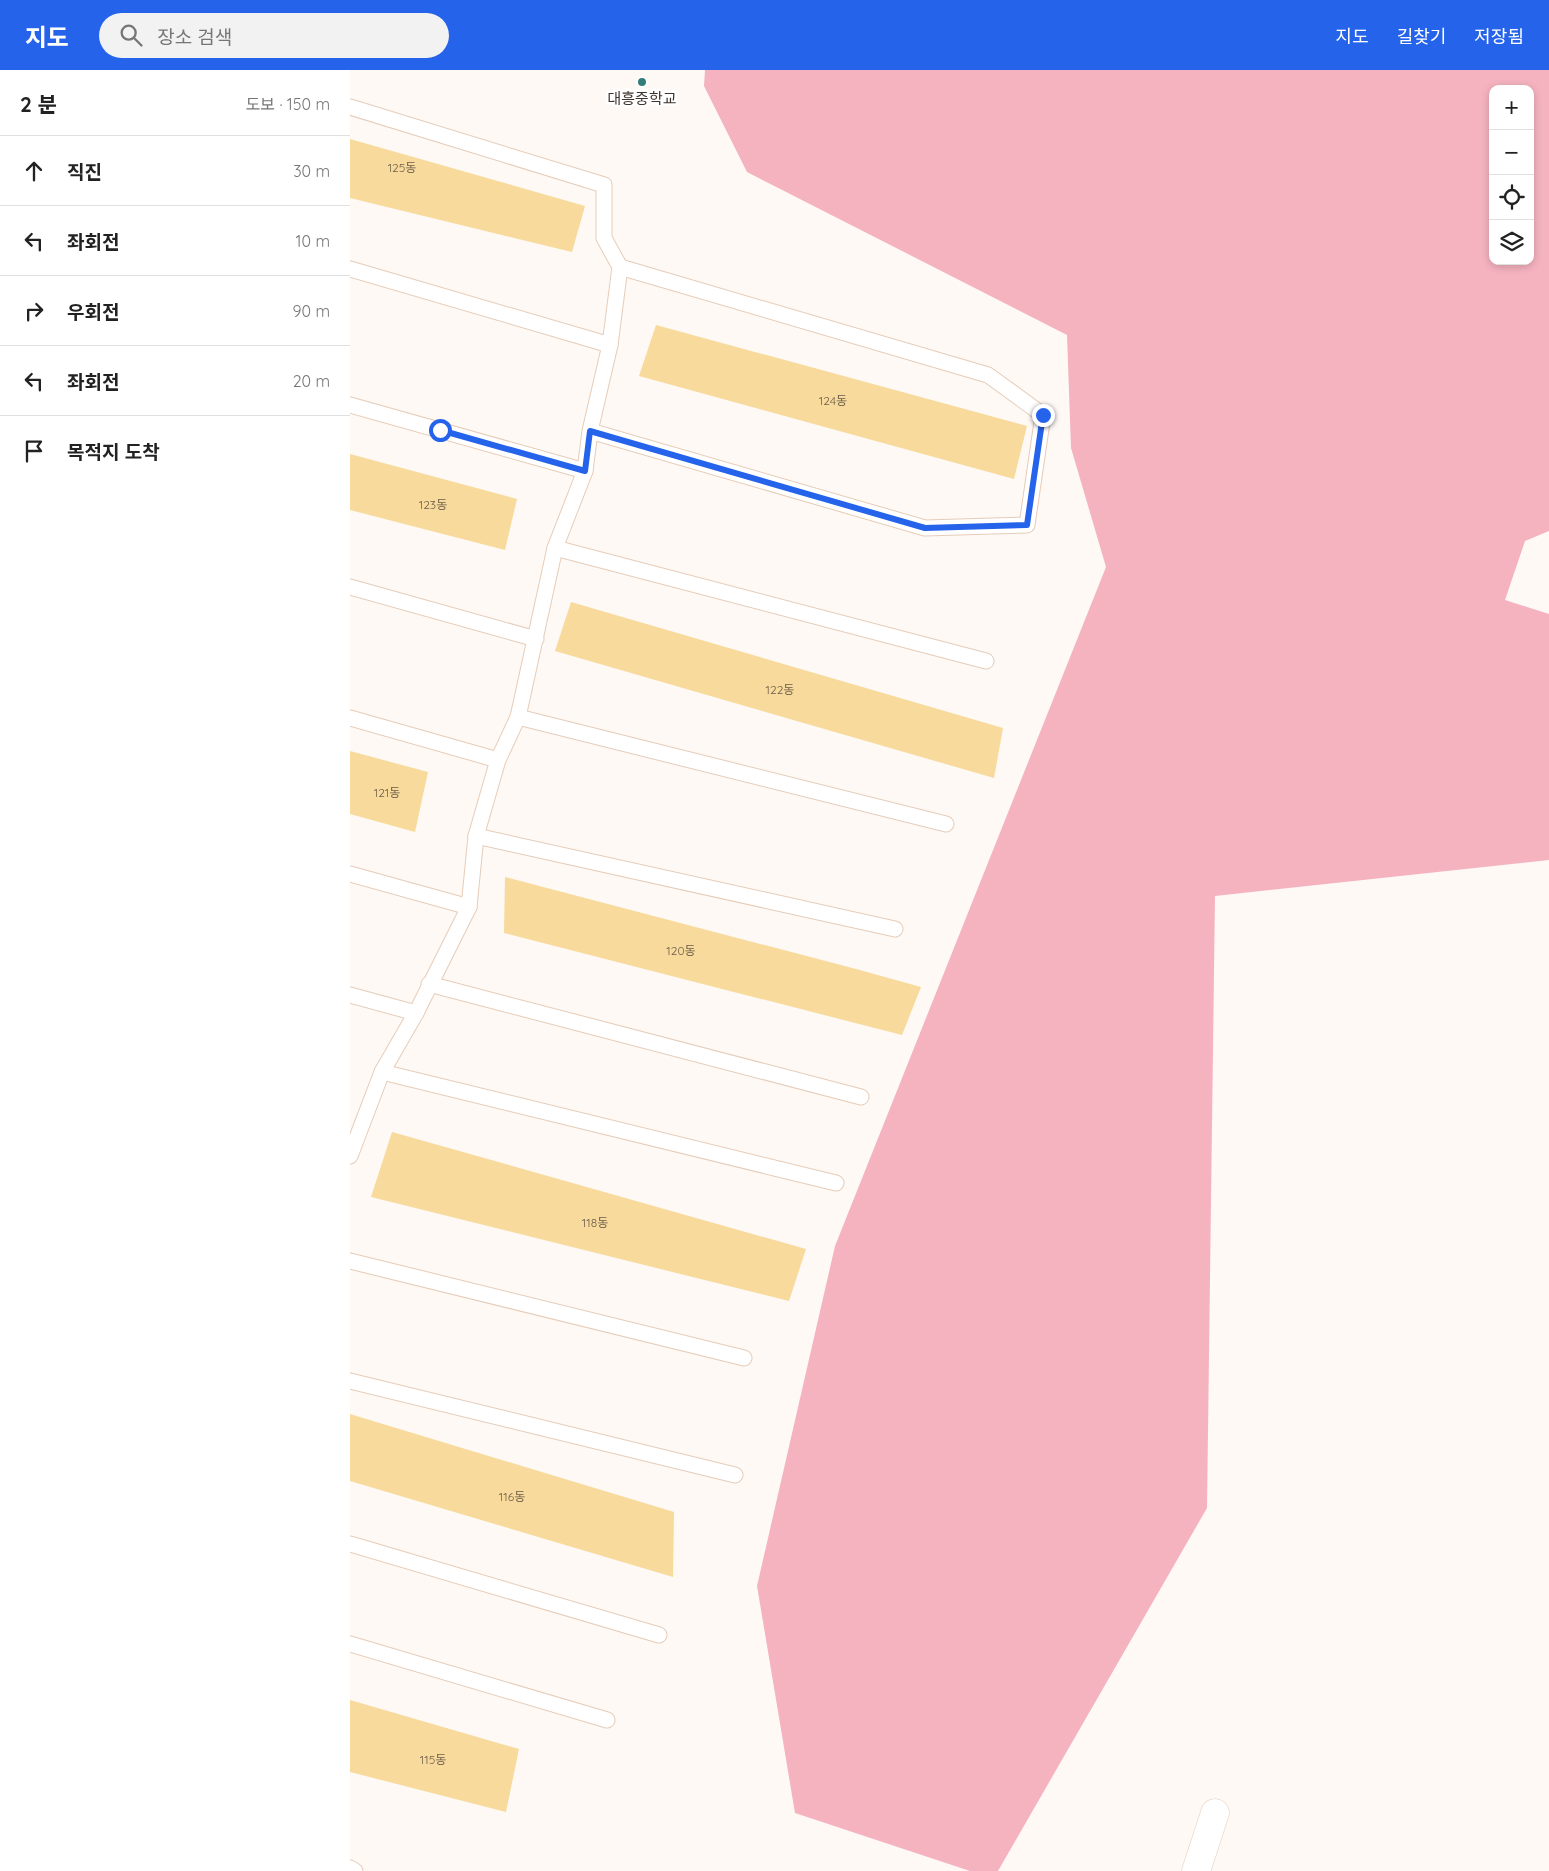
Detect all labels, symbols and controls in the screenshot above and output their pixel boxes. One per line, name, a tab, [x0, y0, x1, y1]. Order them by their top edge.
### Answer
search box	[99, 13, 449, 58]
icon: search	[117, 21, 145, 49]
text: 지도	[25, 22, 69, 52]
text: 장소 검색	[157, 25, 232, 49]
text: 지도	[1336, 25, 1369, 48]
text: 길찾기	[1397, 25, 1446, 48]
text: 저장됨	[1474, 25, 1524, 48]
marker: 대흥중학교	[636, 76, 648, 88]
map controls	[1489, 85, 1534, 265]
button: +	[1489, 85, 1534, 130]
place label: 대흥중학교	[607, 89, 677, 108]
text: 2 분	[20, 91, 57, 117]
text: 도보 · 150 m	[246, 94, 330, 114]
button: −	[1489, 130, 1534, 175]
icon: ahead	[20, 157, 48, 185]
text: 직진	[67, 160, 102, 184]
house number: 125동	[388, 160, 416, 175]
text: 30 m	[293, 161, 330, 181]
button: locate	[1489, 175, 1534, 220]
button: layers	[1489, 220, 1534, 265]
icon: left	[20, 227, 48, 255]
text: 좌회전	[67, 230, 119, 254]
text: 10 m	[296, 231, 330, 251]
icon: right	[20, 297, 48, 325]
text: 우회전	[67, 300, 119, 324]
text: 90 m	[293, 301, 330, 321]
icon: left	[20, 367, 48, 395]
text: 좌회전	[67, 370, 119, 394]
text: 20 m	[293, 371, 330, 391]
house number: 124동	[819, 393, 847, 408]
route end	[1032, 404, 1055, 427]
route start	[429, 419, 452, 442]
icon: arrive	[20, 437, 48, 465]
text: 목적지 도착	[67, 440, 160, 464]
house number: 123동	[419, 497, 447, 512]
house number: 122동	[766, 682, 794, 697]
house number: 121동	[374, 785, 400, 800]
house number: 120동	[666, 943, 696, 958]
house number: 118동	[582, 1215, 608, 1230]
house number: 116동	[499, 1489, 525, 1504]
house number: 115동	[420, 1752, 446, 1767]

